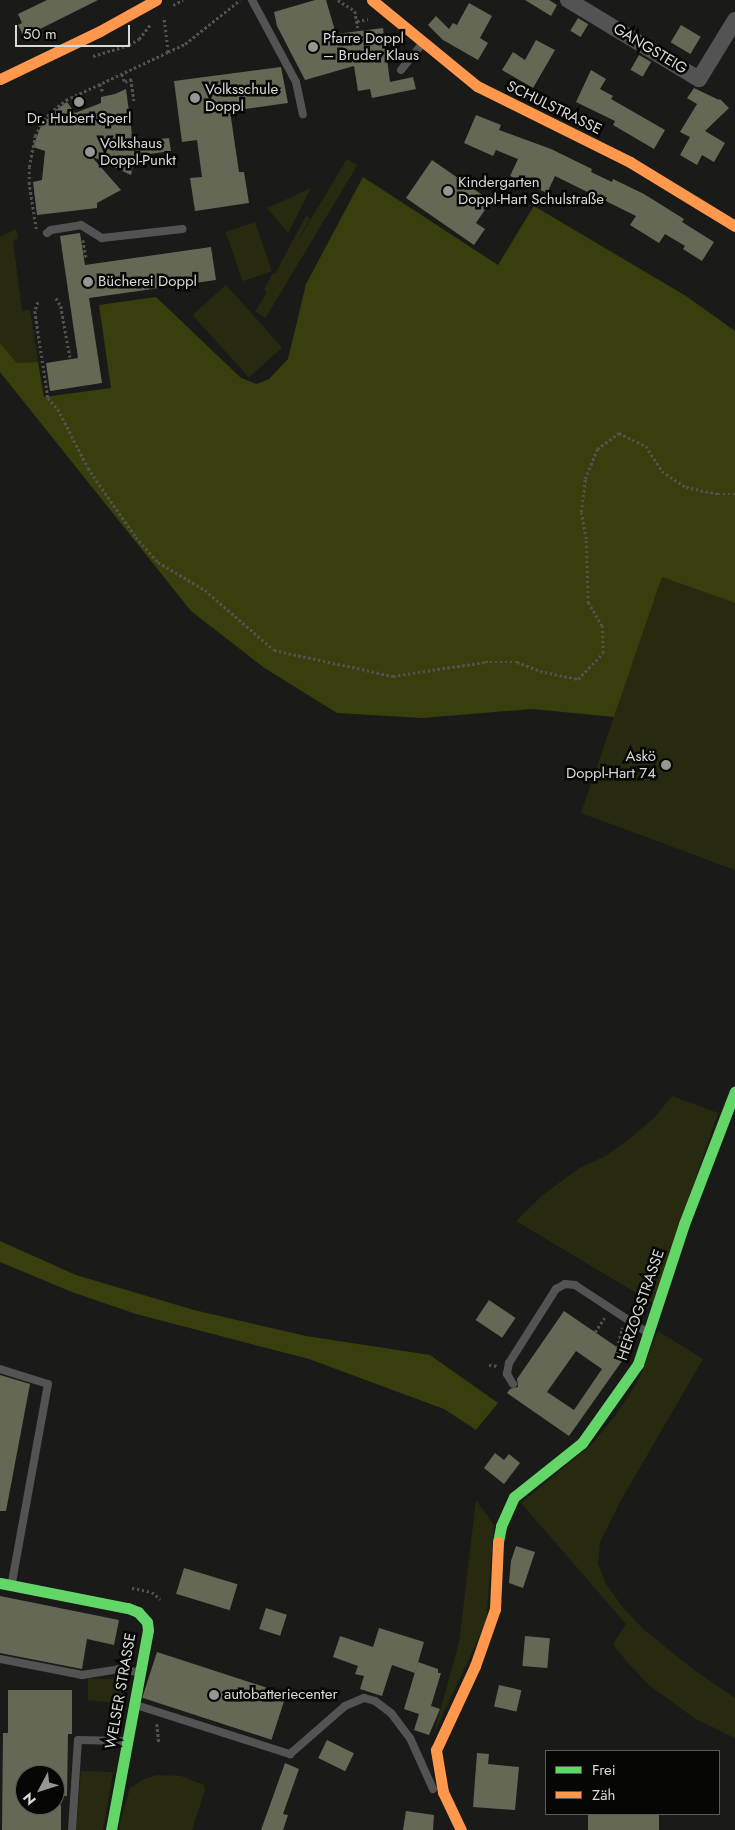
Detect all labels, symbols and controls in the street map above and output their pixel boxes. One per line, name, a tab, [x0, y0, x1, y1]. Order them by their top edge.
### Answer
scale bar	[18, 15, 132, 47]
street label: GANGSTEIG	[610, 20, 690, 78]
text: 50 m	[23, 23, 57, 45]
place label: Pfarre Doppl – Bruder Klaus	[323, 29, 419, 64]
marker: Pfarre Doppl – Bruder Klaus	[307, 41, 319, 53]
street label: SCHULSTRASSE	[504, 77, 604, 139]
place label: Volksschule Doppl	[205, 80, 278, 115]
marker: Volksschule Doppl	[189, 92, 201, 104]
marker: Dr. Hubert Sperl	[73, 96, 85, 108]
place label: Dr. Hubert Sperl	[27, 110, 131, 128]
place label: Volkshaus Doppl-Punkt	[100, 134, 176, 169]
marker: Volkshaus Doppl-Punkt	[84, 146, 96, 158]
place label: Kindergarten Doppl-Hart Schulstraße	[458, 173, 604, 208]
marker: Kindergarten Doppl-Hart Schulstraße	[442, 185, 454, 197]
place label: Bücherei Doppl	[98, 273, 197, 291]
marker: Bücherei Doppl	[82, 276, 94, 288]
place label: Askö Doppl-Hart 74	[566, 747, 656, 782]
marker: Askö Doppl-Hart 74	[660, 759, 672, 771]
street label: HERZOGSTRASSE	[614, 1247, 668, 1363]
street label: WELSER STRASSE	[102, 1632, 140, 1750]
place label: autobatteriecenter	[224, 1686, 338, 1704]
marker: autobatteriecenter	[208, 1689, 220, 1701]
legend	[545, 1750, 720, 1815]
text: Frei	[592, 1759, 616, 1781]
north arrow	[15, 1765, 65, 1815]
text: Zäh	[592, 1784, 615, 1806]
text: N	[18, 1788, 41, 1810]

